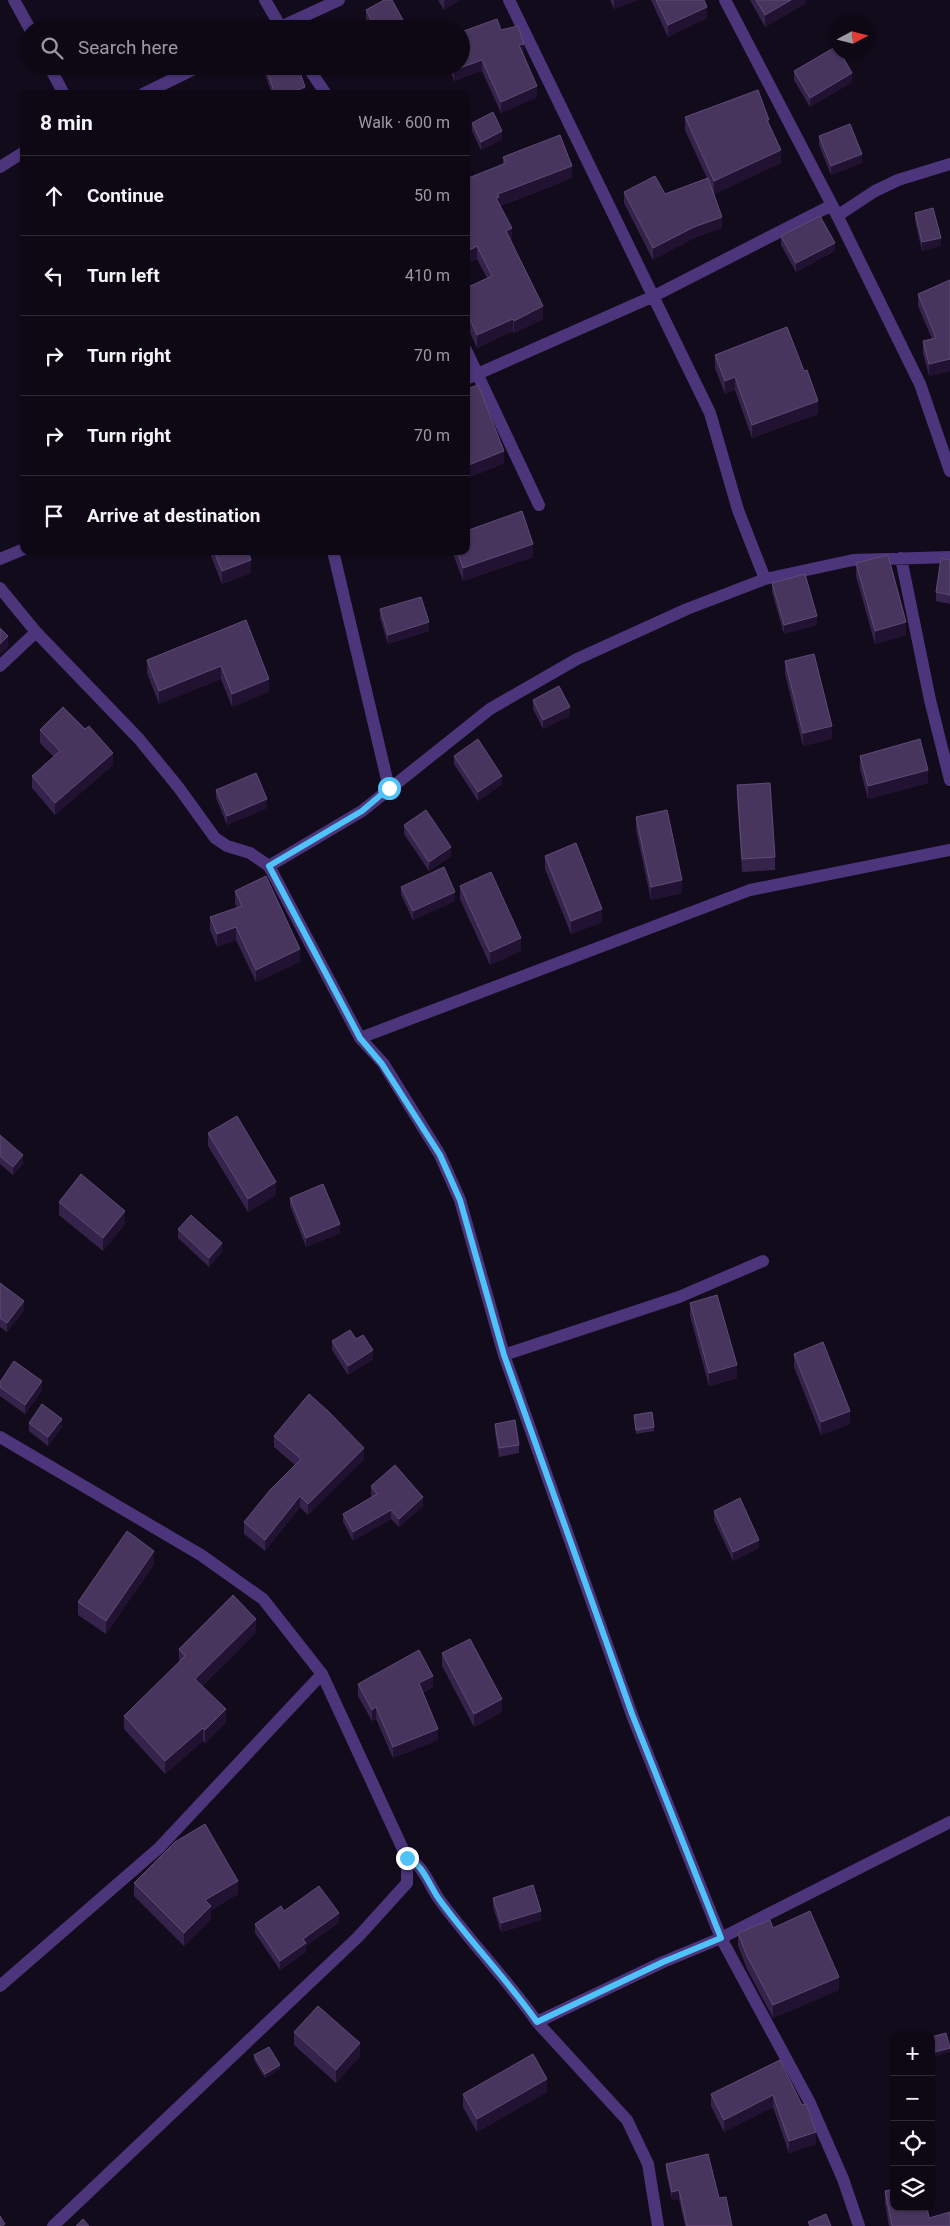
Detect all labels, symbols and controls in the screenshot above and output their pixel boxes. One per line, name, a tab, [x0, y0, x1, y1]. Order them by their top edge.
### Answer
north arrow	[830, 15, 875, 60]
search box	[20, 20, 470, 75]
icon: search	[38, 34, 66, 62]
text: Search here	[78, 36, 178, 59]
text: 8 min	[40, 111, 93, 135]
text: Walk · 600 m	[358, 113, 450, 132]
icon: ahead	[40, 182, 68, 210]
text: Continue	[87, 184, 164, 207]
text: 50 m	[414, 186, 450, 205]
icon: left	[40, 262, 68, 290]
text: Turn left	[87, 264, 160, 287]
text: 410 m	[405, 266, 450, 285]
icon: right	[40, 342, 68, 370]
text: Turn right	[87, 344, 171, 367]
text: 70 m	[414, 346, 450, 365]
icon: right	[40, 422, 68, 450]
text: Turn right	[87, 424, 171, 447]
text: 70 m	[414, 426, 450, 445]
icon: arrive	[40, 502, 68, 530]
text: Arrive at destination	[87, 504, 260, 527]
route start	[378, 777, 401, 800]
route end	[396, 1847, 419, 1870]
map controls	[890, 2031, 935, 2211]
button: +	[890, 2031, 935, 2076]
button: −	[890, 2076, 935, 2121]
button: locate	[890, 2121, 935, 2166]
button: layers	[890, 2166, 935, 2211]

